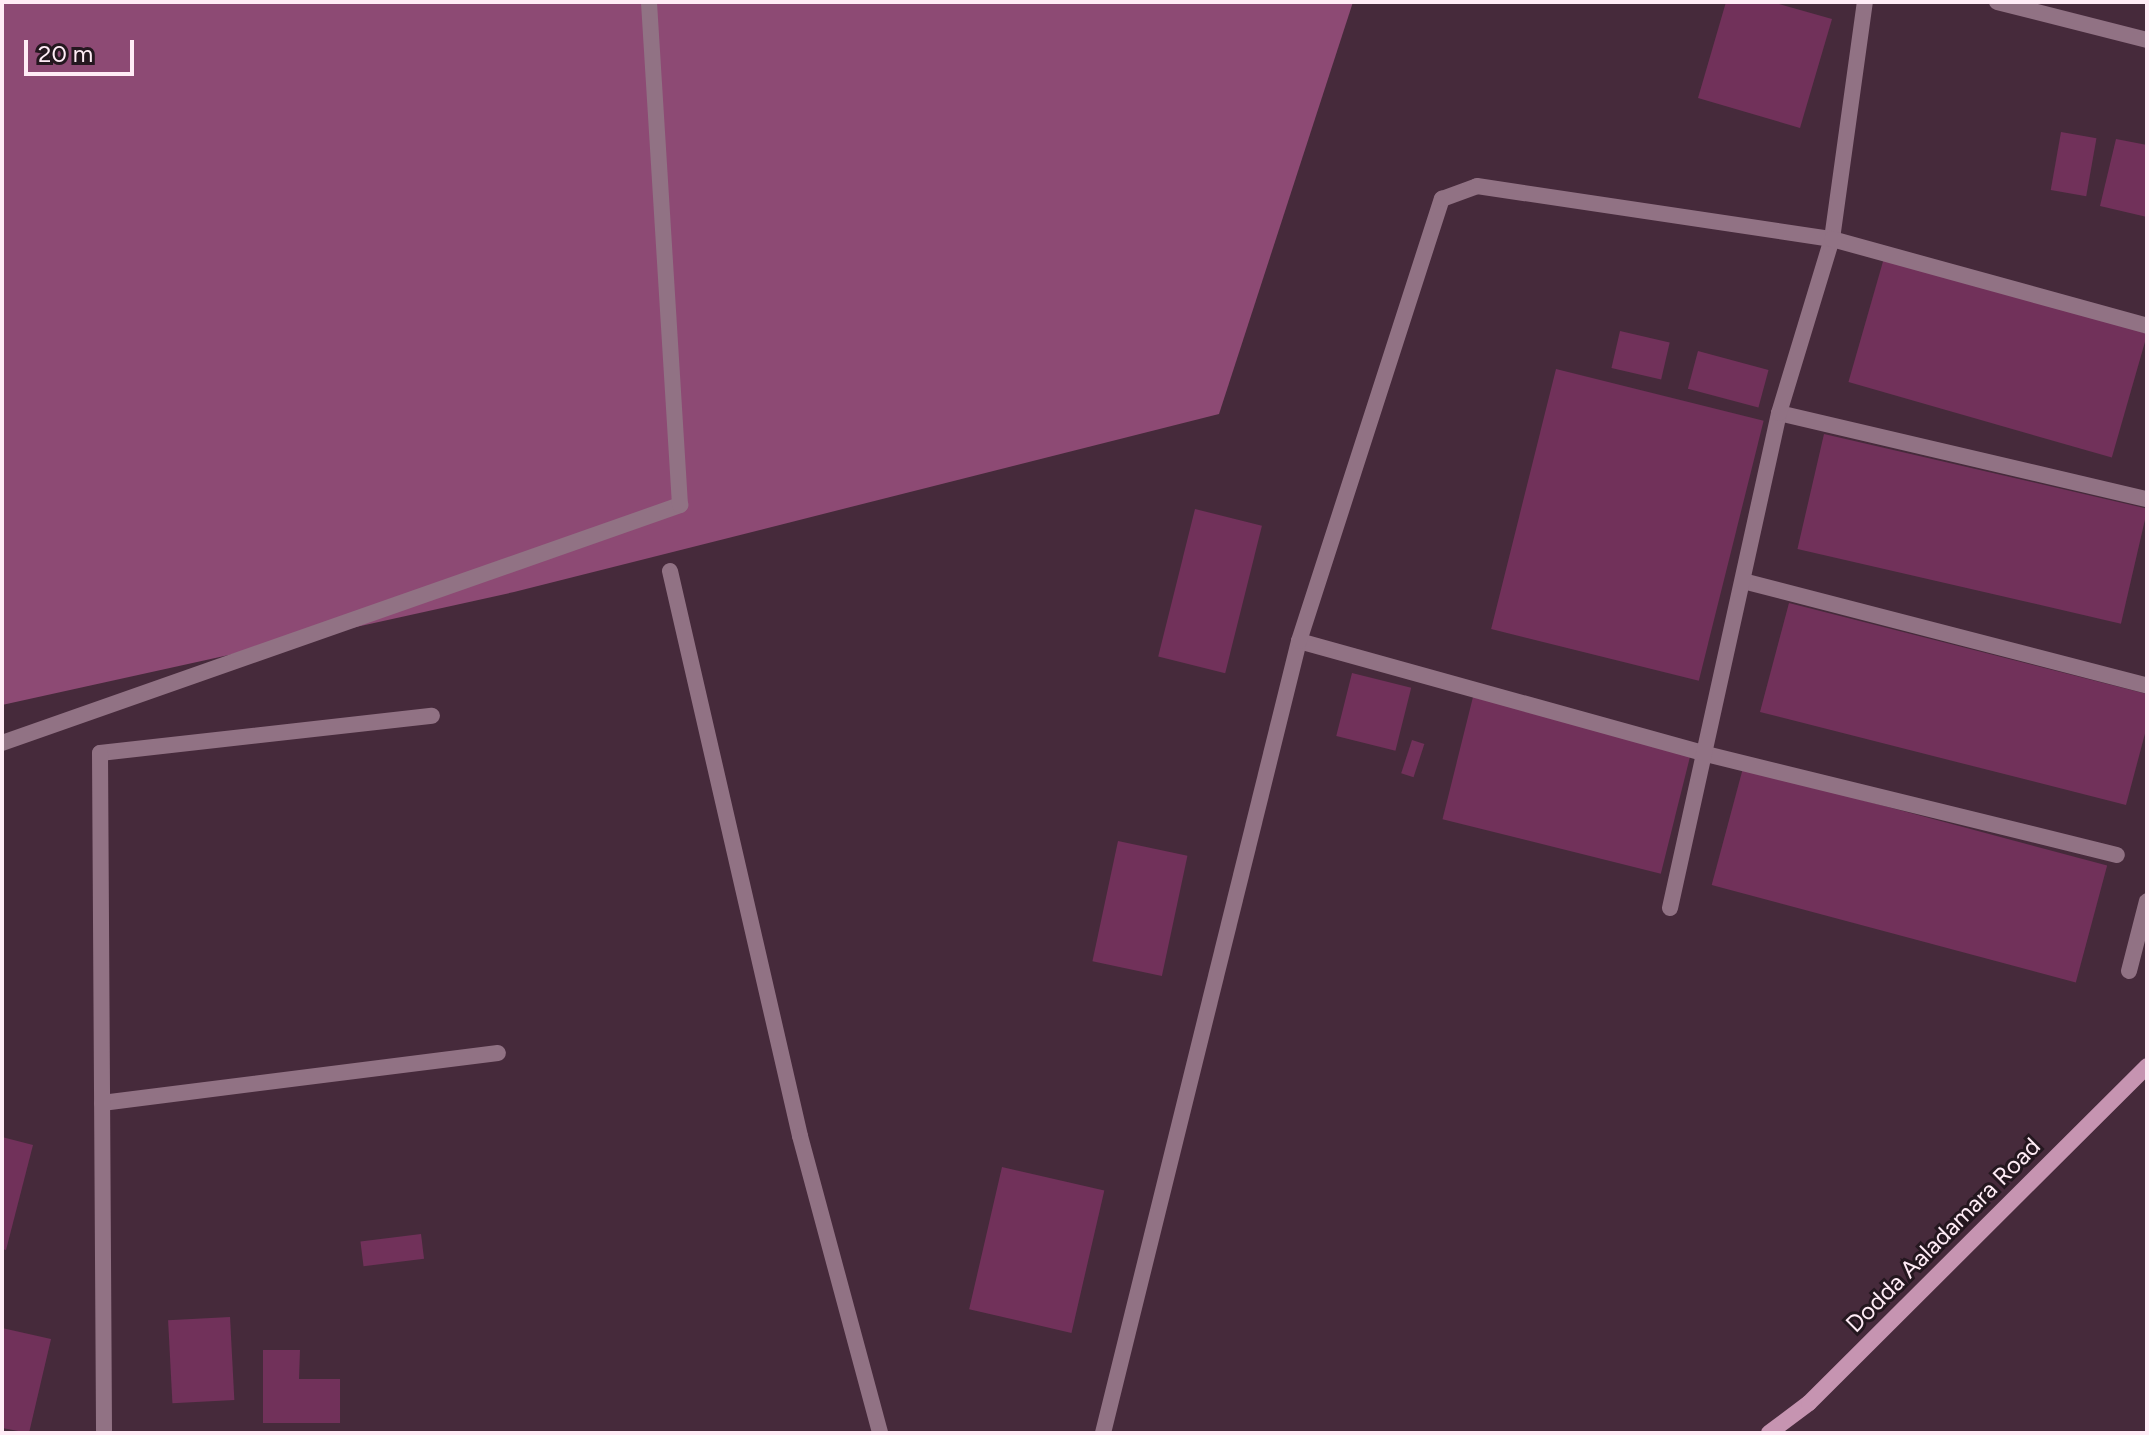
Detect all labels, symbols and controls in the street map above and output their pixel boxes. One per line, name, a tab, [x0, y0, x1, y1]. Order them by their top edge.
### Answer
scale bar	[28, 24, 138, 74]
text: 20 m	[38, 39, 93, 68]
street label: Dodda Aaladamara Road	[1840, 1132, 2046, 1338]

